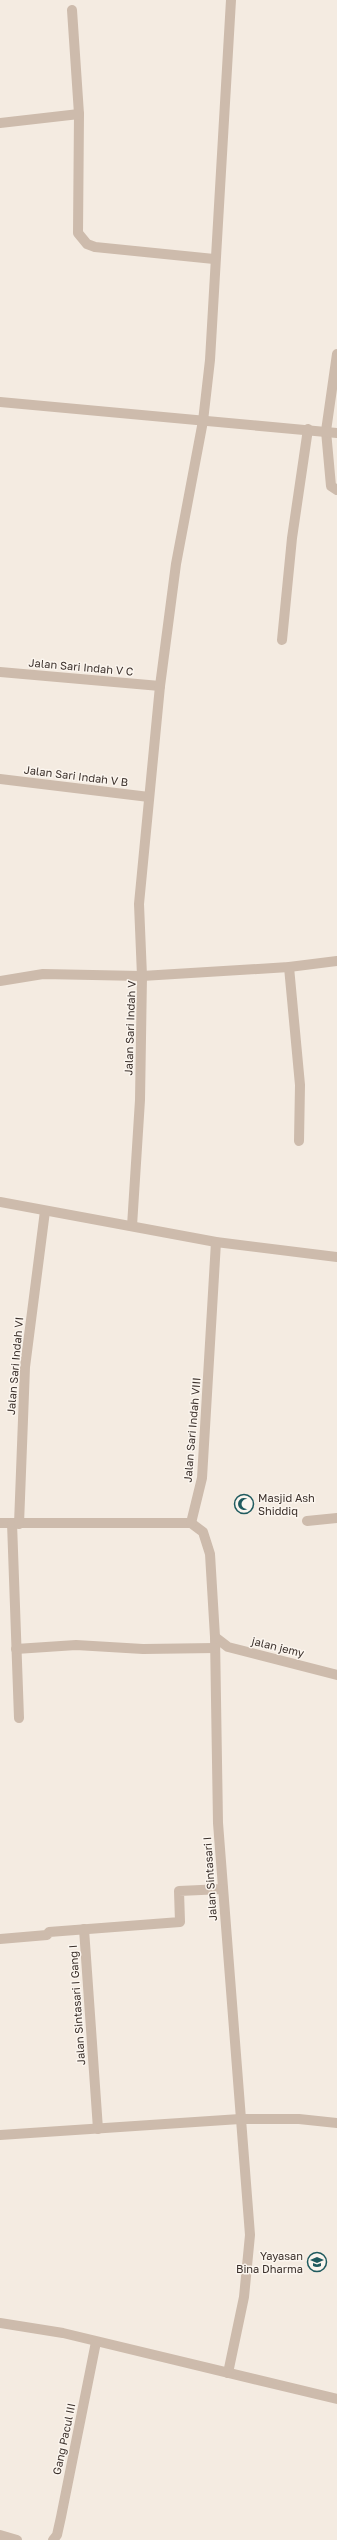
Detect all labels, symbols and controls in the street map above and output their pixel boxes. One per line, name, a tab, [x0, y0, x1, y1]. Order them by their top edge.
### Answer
street label: Jalan Sari Indah V C	[28, 655, 134, 678]
street label: Jalan Sari Indah V B	[23, 763, 129, 788]
street label: Jalan Sari Indah V	[121, 980, 138, 1076]
street label: Jalan Sari Indah VI	[4, 1316, 25, 1416]
street label: Jalan Sari Indah VIII	[180, 1377, 203, 1483]
place label: Masjid Ash Shiddiq	[258, 1491, 315, 1517]
mosque icon: Masjid Ash Shiddiq	[233, 1493, 255, 1515]
street label: jalan jemy	[250, 1634, 306, 1659]
street label: Jalan Sintasari I	[200, 1837, 219, 1922]
street label: Jalan Sintasari I Gang I	[66, 1944, 87, 2066]
place label: Yayasan Bina Dharma	[236, 2249, 303, 2275]
school or university icon: Yayasan Bina Dharma	[306, 2251, 328, 2273]
street label: Gang Pacul III	[50, 2402, 77, 2476]

